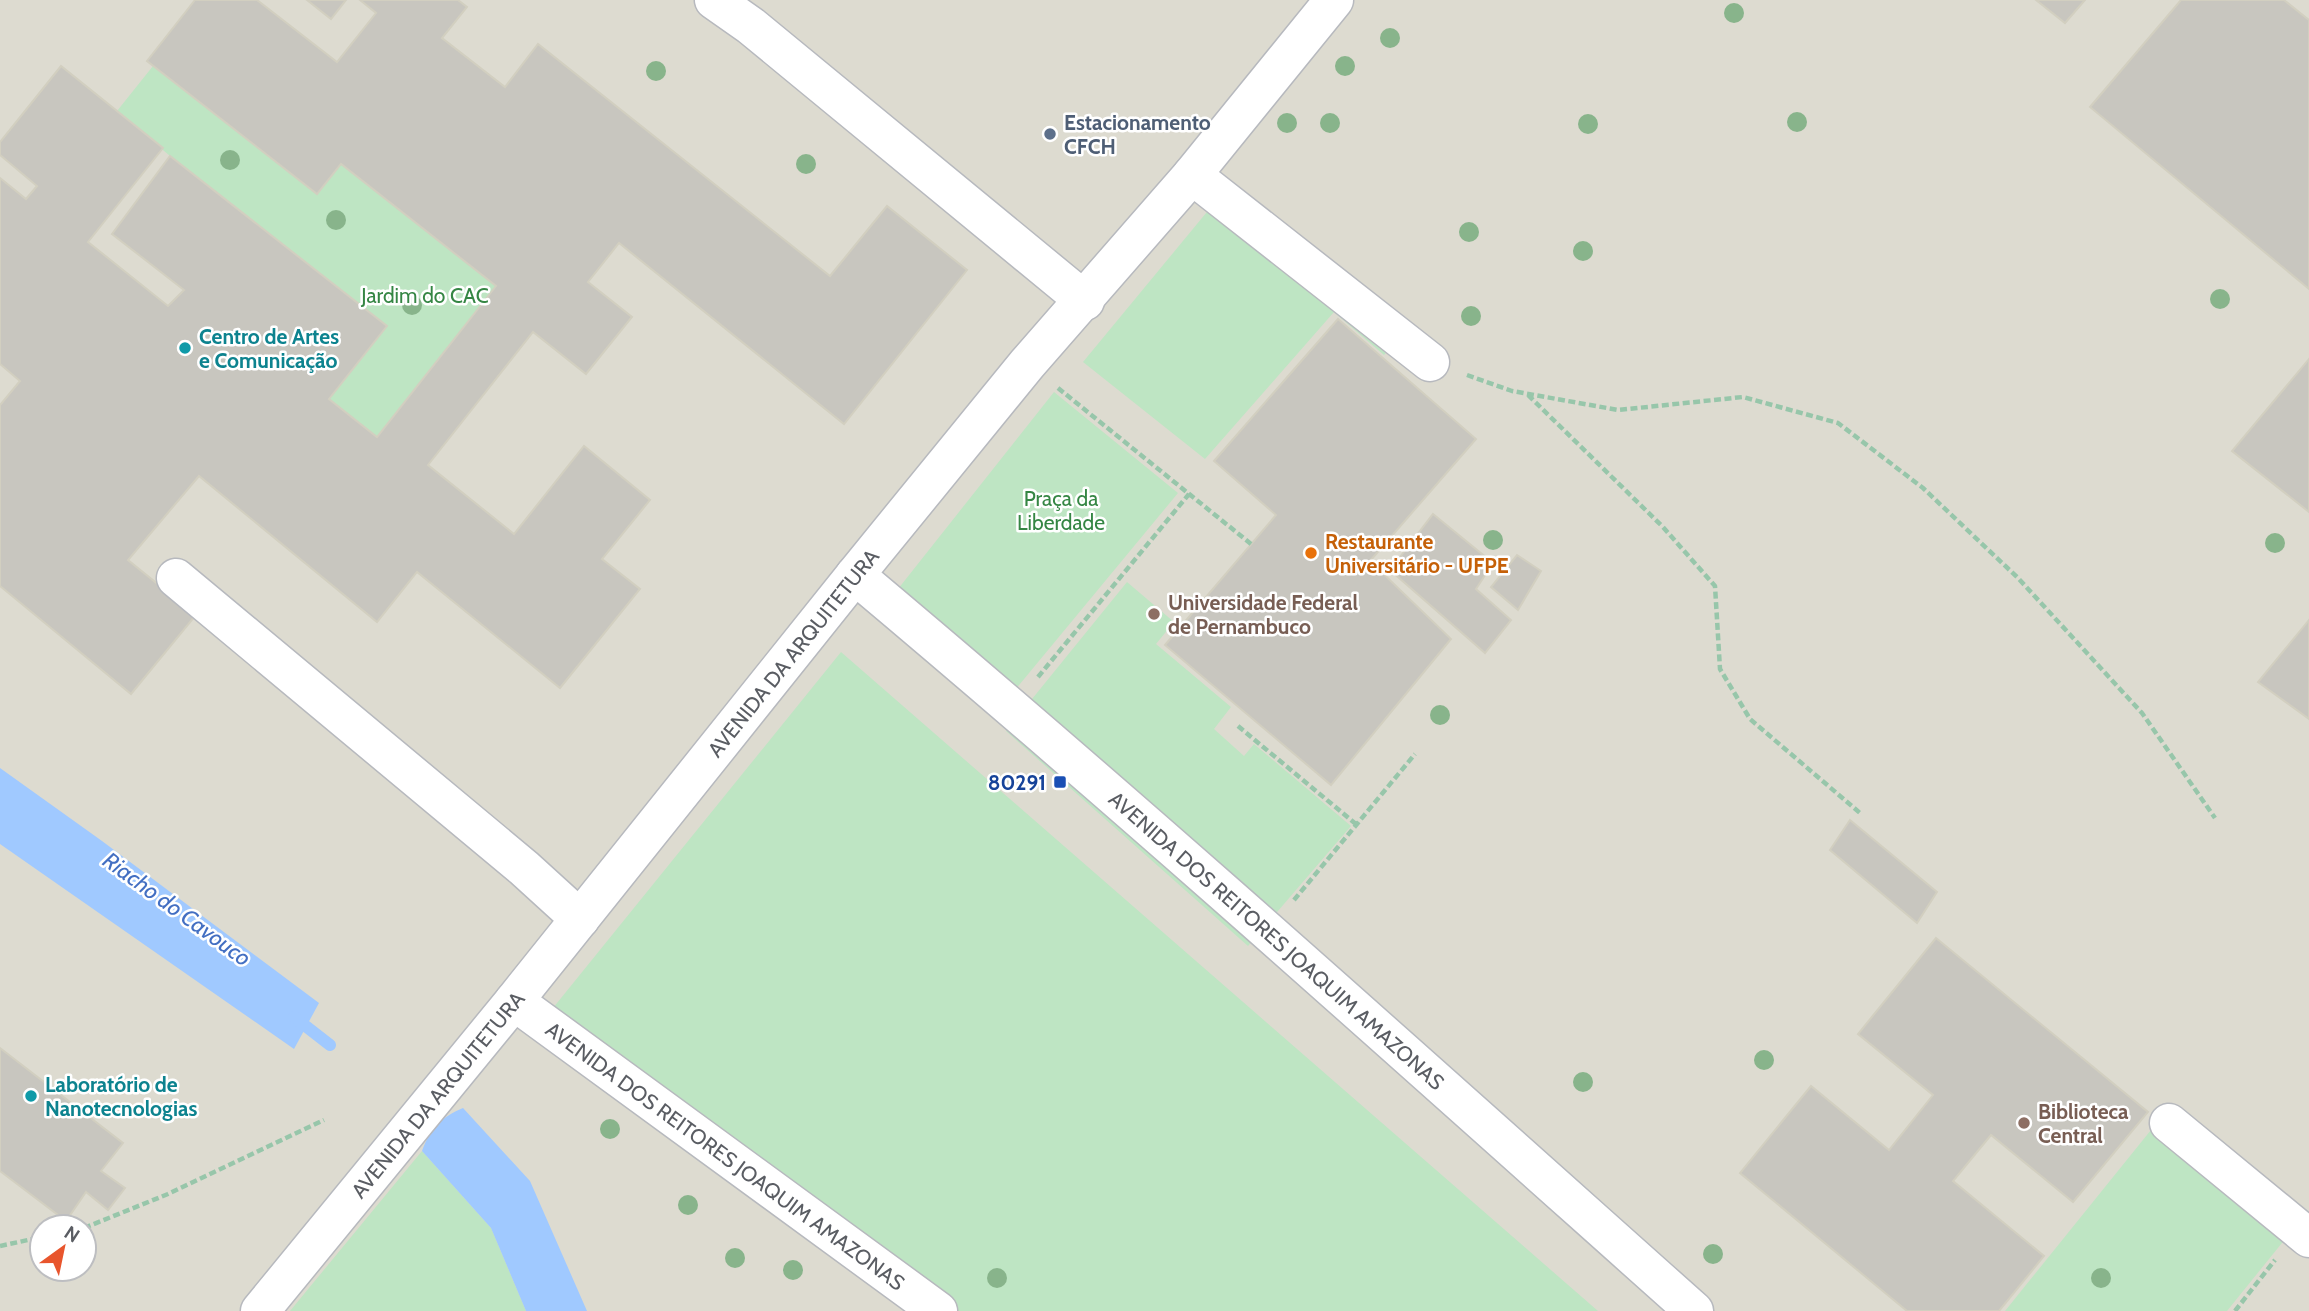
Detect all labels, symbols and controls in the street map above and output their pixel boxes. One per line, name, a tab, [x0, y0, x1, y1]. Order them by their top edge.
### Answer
place label: Estacionamento CFCH	[1064, 110, 1211, 159]
marker: Estacionamento CFCH	[1042, 126, 1058, 142]
park label: Jardim do CAC	[360, 283, 489, 308]
place label: Centro de Artes e Comunicação	[199, 324, 339, 373]
marker: Centro de Artes e Comunicação	[177, 340, 193, 356]
park label: Praça da Liberdade	[1017, 486, 1105, 535]
place label: Restaurante Universitário - UFPE	[1325, 529, 1509, 578]
street label: AVENIDA DA ARQUITETURA	[702, 544, 884, 762]
marker: Restaurante Universitário - UFPE	[1303, 545, 1319, 561]
place label: Universidade Federal de Pernambuco	[1168, 590, 1358, 639]
marker: Universidade Federal de Pernambuco	[1146, 606, 1162, 622]
place label: 80291	[988, 770, 1046, 795]
marker: 80291	[1052, 774, 1068, 790]
street label: AVENIDA DOS REITORES JOAQUIM AMAZONAS	[1104, 786, 1449, 1095]
water label: Riacho do Cavouco	[98, 846, 256, 972]
street label: AVENIDA DA ARQUITETURA	[346, 986, 529, 1203]
street label: AVENIDA DOS REITORES JOAQUIM AMAZONAS	[541, 1016, 910, 1295]
place label: Laboratório de Nanotecnologias	[45, 1072, 198, 1121]
marker: Laboratório de Nanotecnologias	[23, 1088, 39, 1104]
place label: Biblioteca Central	[2038, 1099, 2129, 1148]
marker: Biblioteca Central	[2016, 1115, 2032, 1131]
north arrow	[28, 1213, 98, 1283]
text: N	[60, 1221, 84, 1247]

